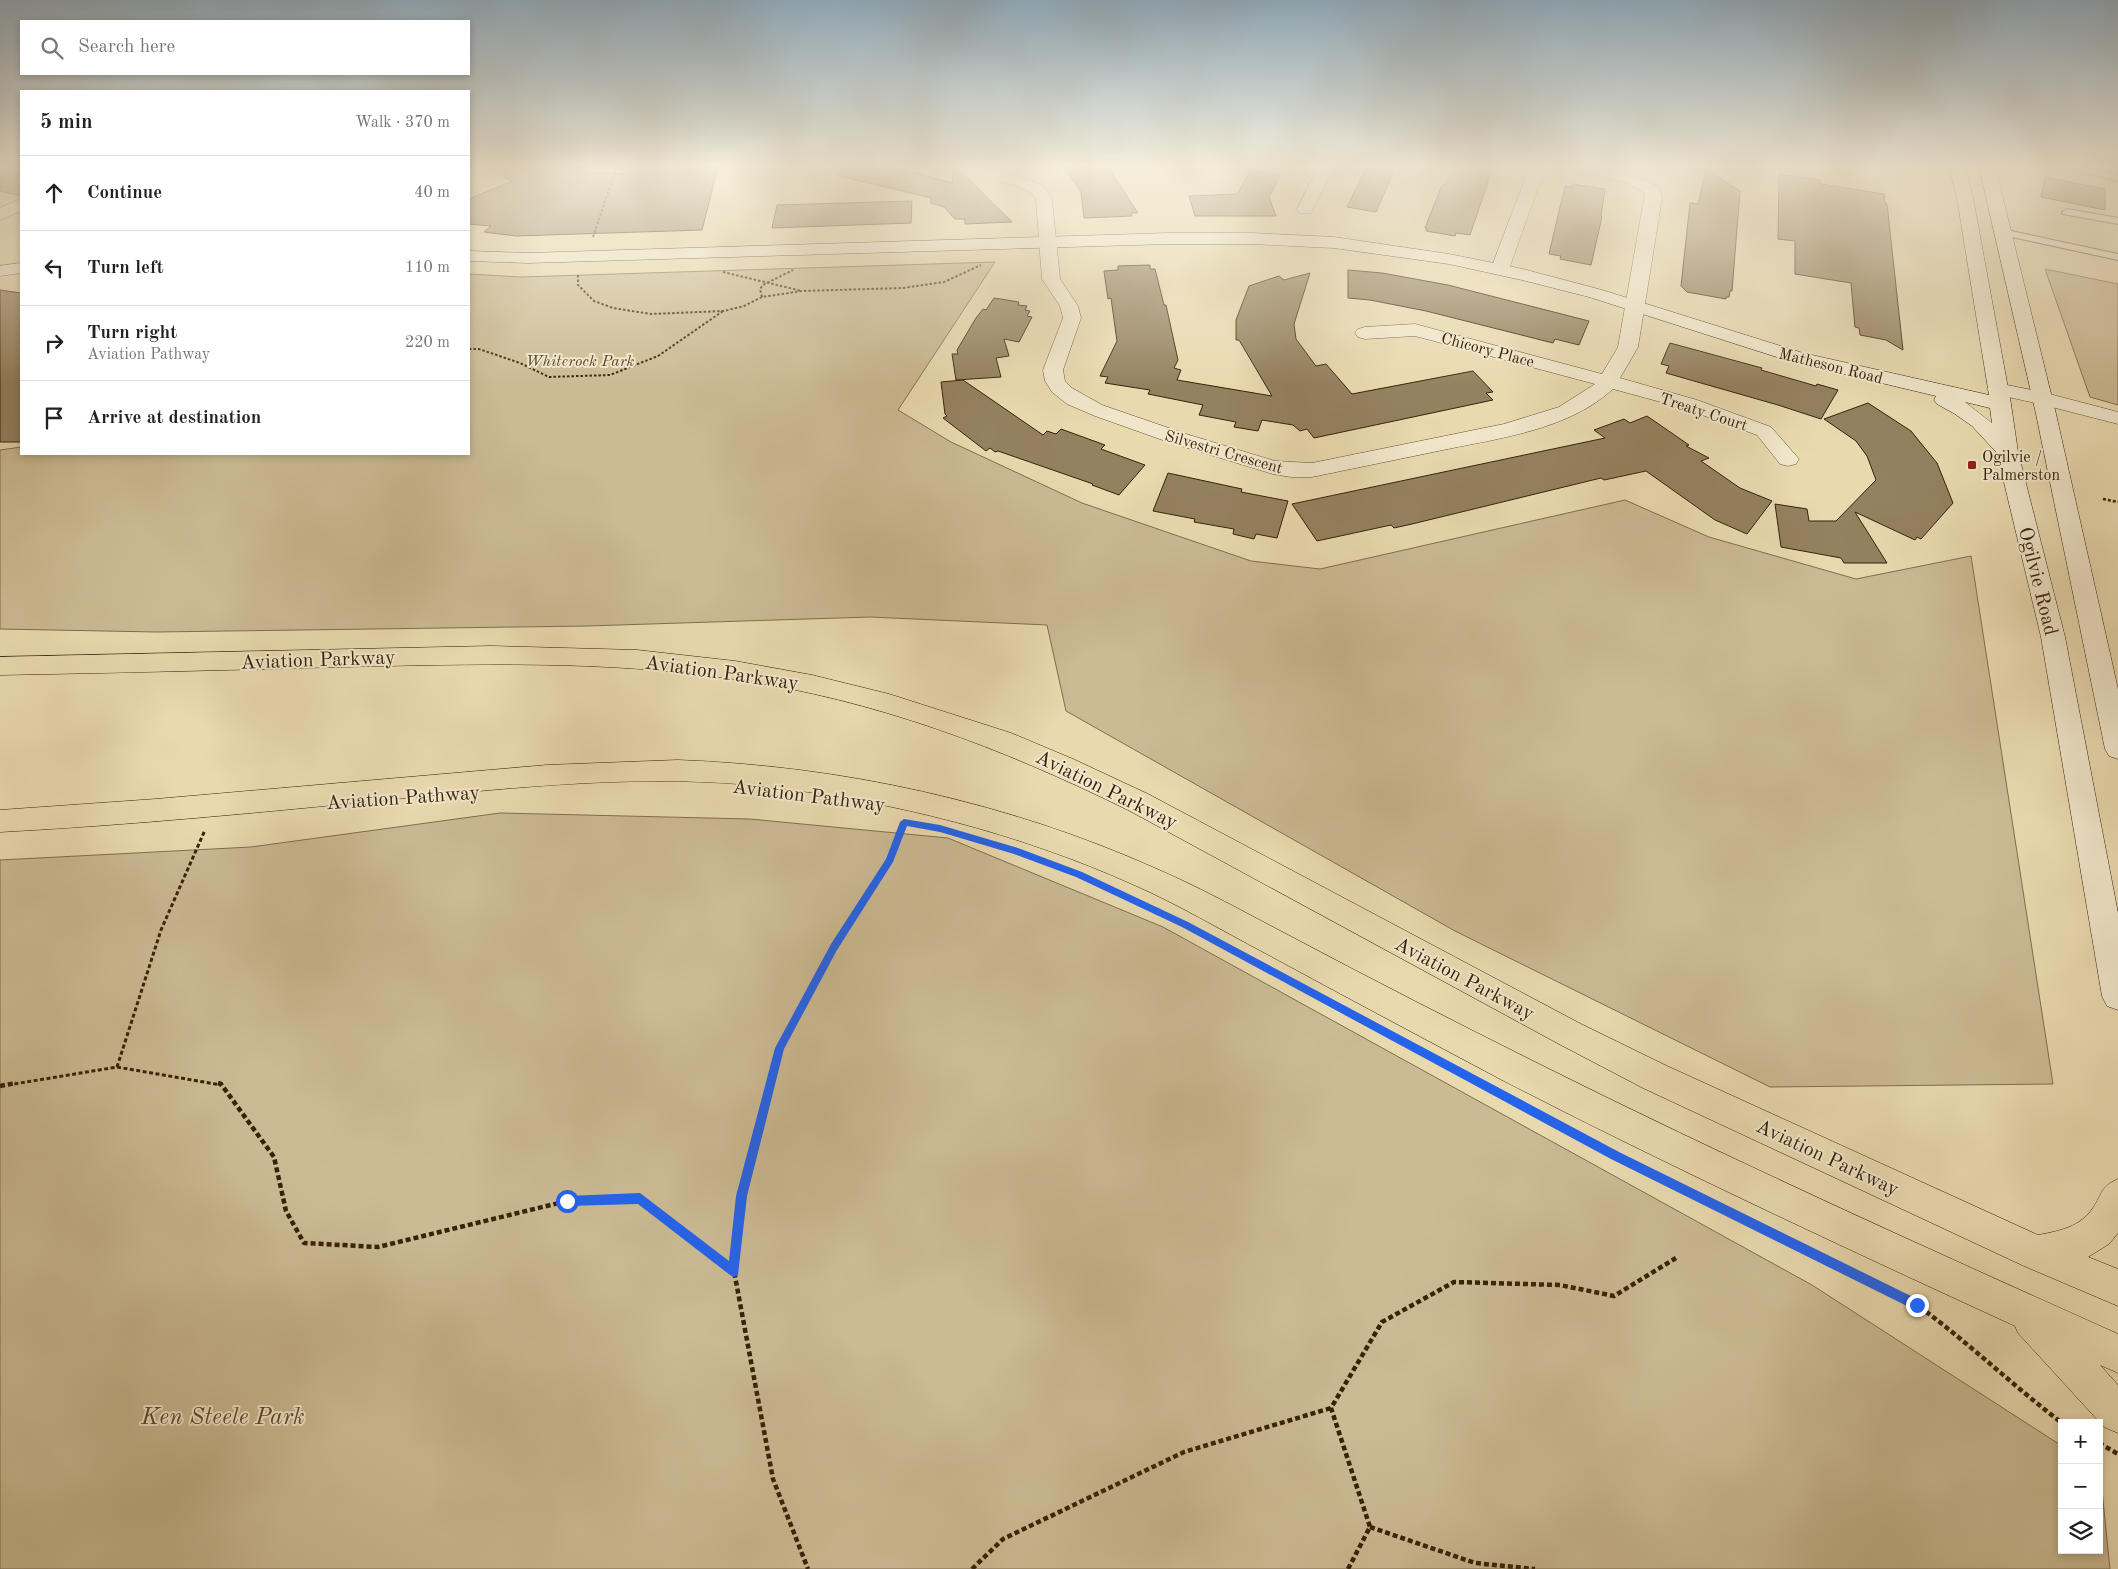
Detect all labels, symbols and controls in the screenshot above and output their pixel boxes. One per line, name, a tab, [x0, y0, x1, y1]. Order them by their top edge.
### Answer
search box	[20, 20, 470, 75]
icon: search	[38, 34, 66, 62]
text: Search here	[78, 38, 175, 57]
text: 5 min	[40, 112, 93, 133]
text: Walk · 370 m	[355, 115, 450, 131]
icon: ahead	[40, 179, 68, 207]
text: Continue	[87, 184, 162, 203]
text: 40 m	[414, 185, 450, 201]
icon: left	[40, 254, 68, 282]
text: Turn left	[87, 259, 164, 278]
text: 110 m	[405, 260, 450, 276]
text: Turn right	[87, 324, 177, 343]
icon: right	[40, 329, 68, 357]
street label: Chicory Place	[1439, 331, 1536, 371]
text: 220 m	[405, 335, 450, 351]
street label: Matheson Road	[1777, 346, 1884, 388]
text: Aviation Pathway	[87, 347, 210, 363]
park label: Whiterock Park	[526, 354, 635, 370]
street label: Treaty Court	[1658, 391, 1750, 435]
icon: arrive	[40, 404, 68, 432]
text: Arrive at destination	[87, 409, 261, 428]
street label: Silvestri Crescent	[1163, 428, 1285, 477]
place label: Ogilvie / Palmerston	[1982, 450, 2061, 484]
marker: Ogilvie / Palmerston	[1966, 459, 1978, 471]
street label: Ogilvie Road	[2014, 525, 2060, 638]
street label: Aviation Parkway	[240, 648, 396, 674]
street label: Aviation Parkway	[644, 653, 800, 695]
street label: Aviation Parkway	[1032, 748, 1180, 834]
street label: Aviation Pathway	[731, 778, 887, 816]
street label: Aviation Pathway	[326, 784, 481, 814]
street label: Aviation Parkway	[1391, 935, 1537, 1025]
street label: Aviation Parkway	[1753, 1117, 1902, 1201]
route start	[556, 1190, 579, 1213]
route end	[1906, 1294, 1929, 1317]
park label: Ken Steele Park	[140, 1406, 305, 1430]
map controls	[2058, 1419, 2103, 1554]
button: +	[2058, 1419, 2103, 1464]
button: −	[2058, 1464, 2103, 1509]
button: layers	[2058, 1509, 2103, 1554]

